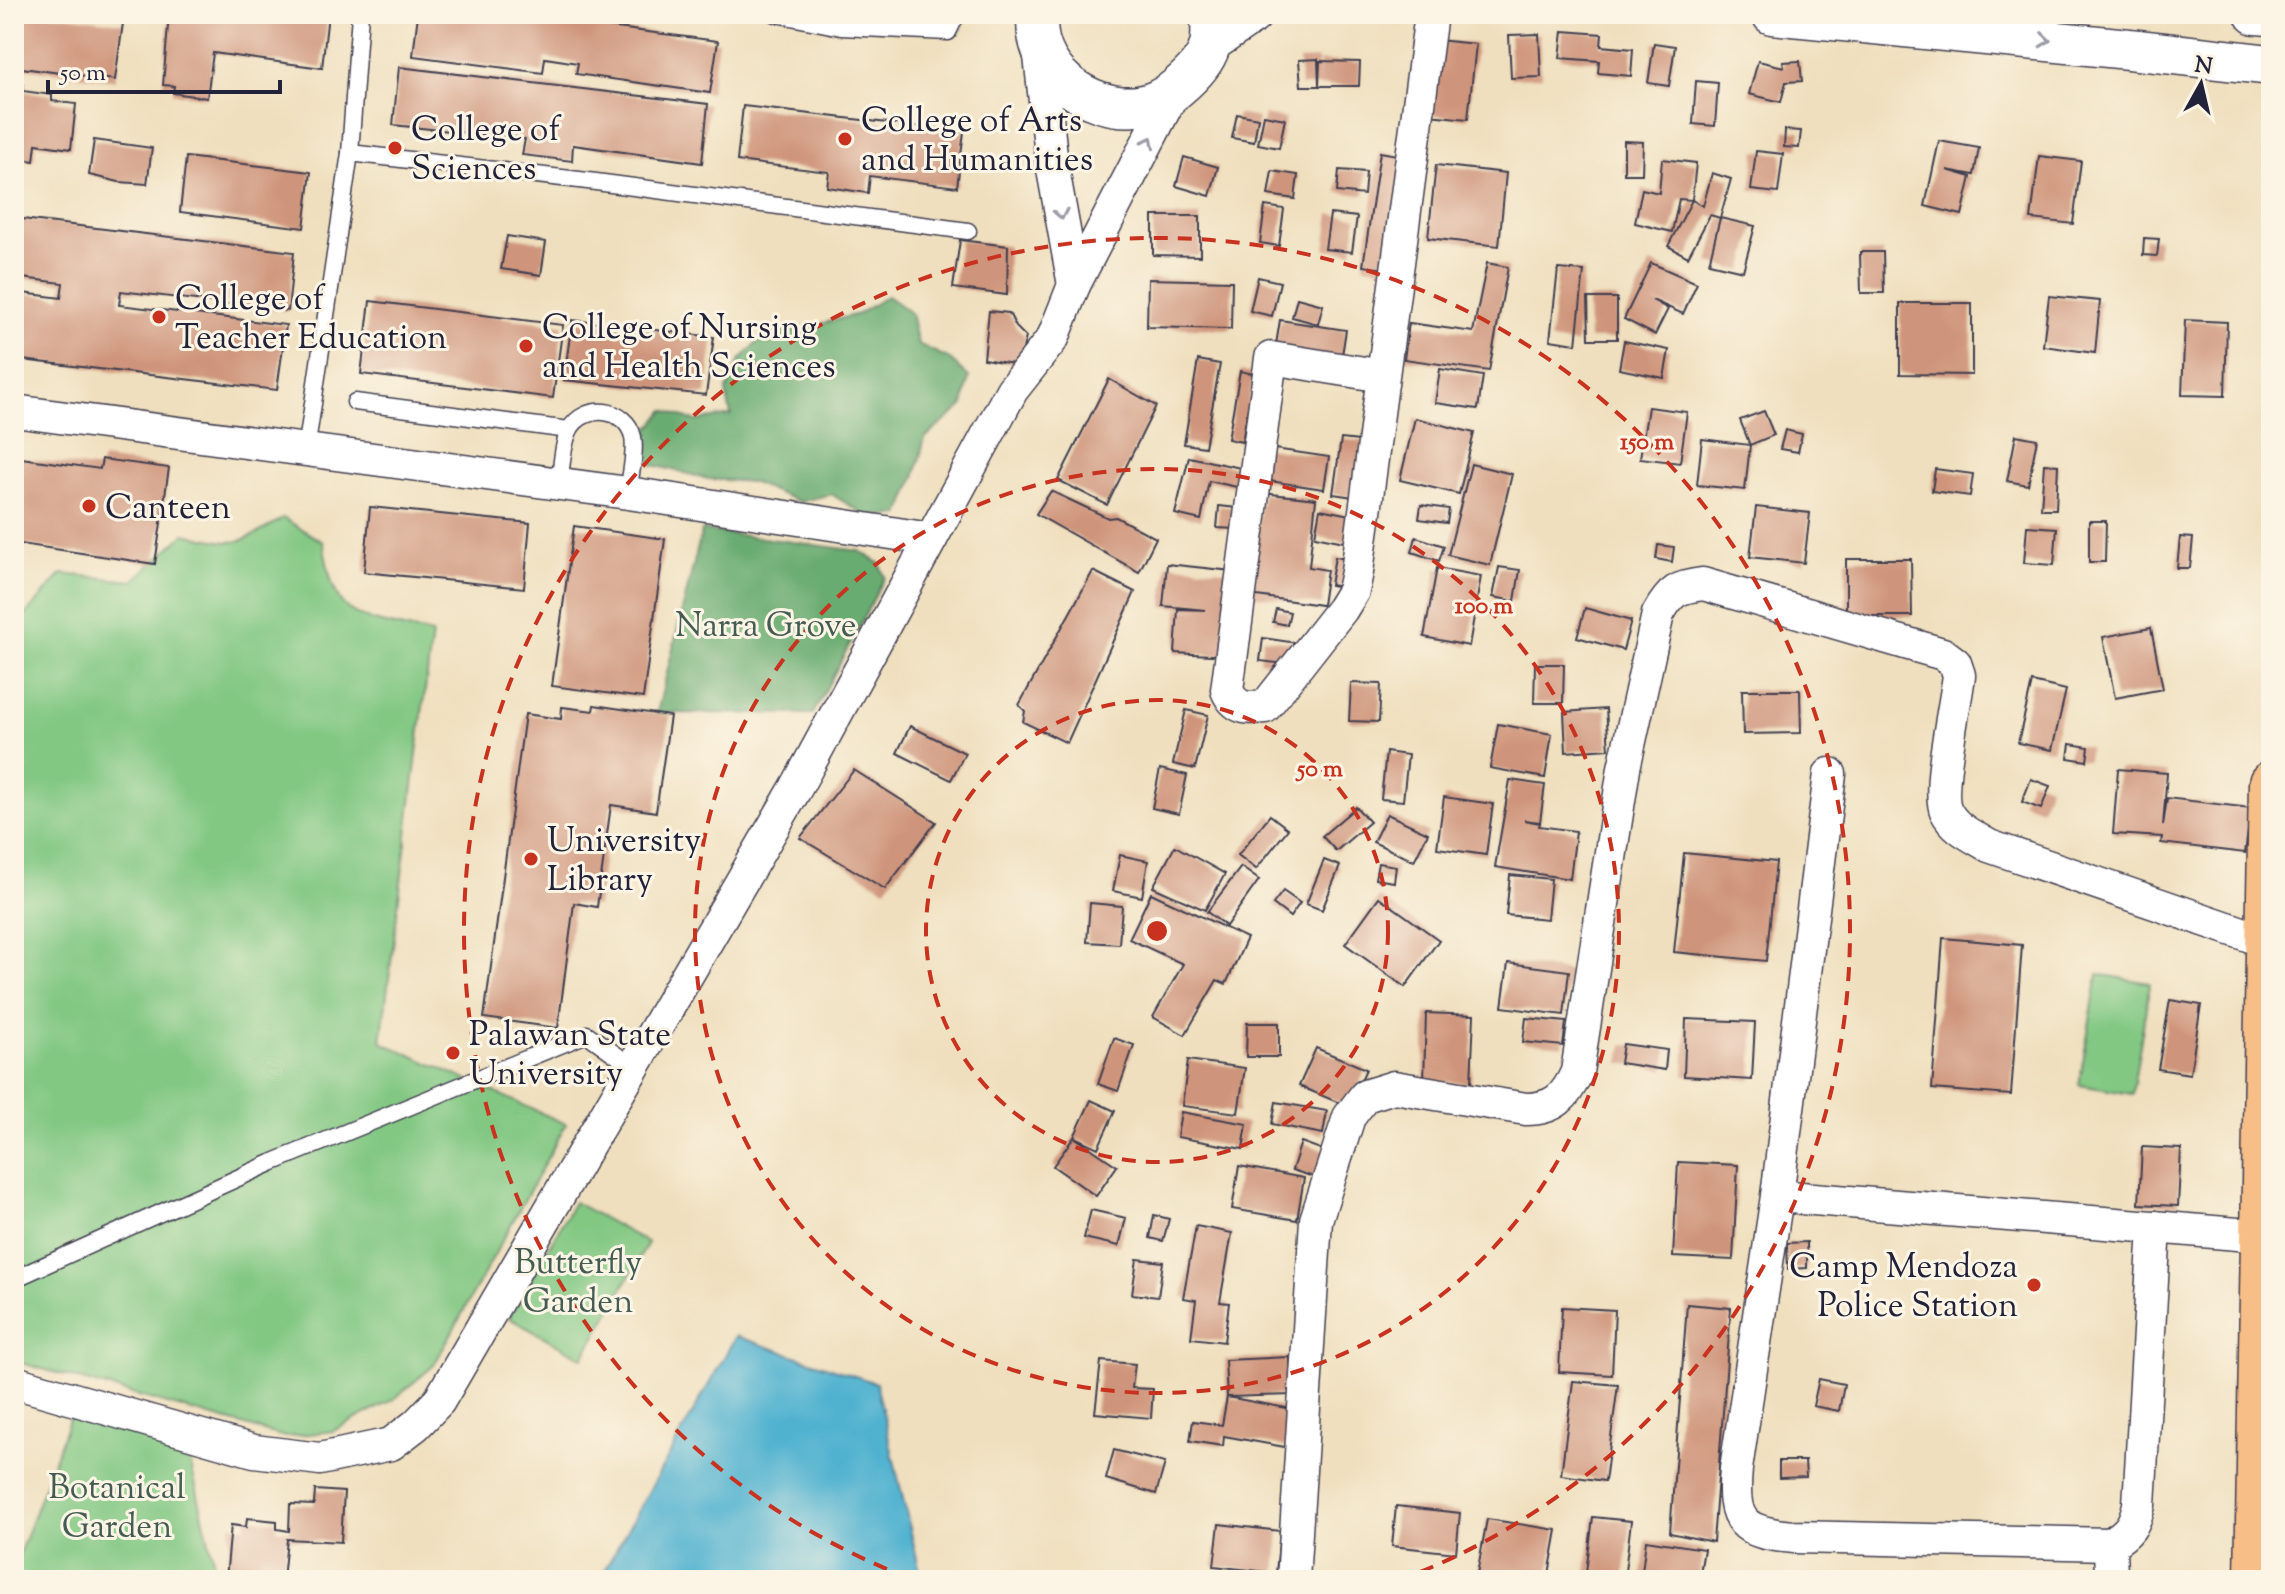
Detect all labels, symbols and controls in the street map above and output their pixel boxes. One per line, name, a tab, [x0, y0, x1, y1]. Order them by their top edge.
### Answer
one-way arrow	[2039, 32, 2052, 49]
scale bar	[48, 44, 280, 94]
north arrow	[2161, 44, 2241, 124]
text: N	[2192, 50, 2215, 84]
text: 50 m	[58, 57, 106, 91]
place label: College of Arts and Humanities	[861, 98, 1093, 186]
place label: College of Sciences	[411, 107, 561, 195]
marker: College of Arts and Humanities	[836, 130, 854, 148]
one-way arrow	[1139, 135, 1155, 150]
marker: College of Sciences	[386, 139, 404, 157]
one-way arrow	[1051, 207, 1068, 220]
place label: College of Teacher Education	[175, 276, 447, 364]
place label: College of Nursing and Health Sciences	[542, 305, 836, 393]
marker: College of Teacher Education	[150, 308, 168, 326]
marker: College of Nursing and Health Sciences	[517, 337, 535, 355]
text: 150 m	[1620, 426, 1674, 460]
place label: Canteen	[105, 485, 231, 534]
marker: Canteen	[80, 497, 98, 515]
text: 100 m	[1455, 590, 1513, 624]
park label: Narra Grove	[675, 603, 857, 652]
text: 50 m	[1295, 753, 1343, 787]
place label: University Library	[547, 818, 701, 906]
marker: University Library	[522, 850, 540, 868]
centre of rings	[1143, 917, 1171, 945]
place label: Palawan State University	[469, 1012, 671, 1100]
marker: Palawan State University	[444, 1044, 462, 1062]
park label: Butterfly Garden	[514, 1240, 642, 1328]
place label: Camp Mendoza Police Station	[1789, 1244, 2018, 1332]
marker: Camp Mendoza Police Station	[2025, 1276, 2043, 1294]
park label: Botanical Garden	[48, 1465, 186, 1553]

